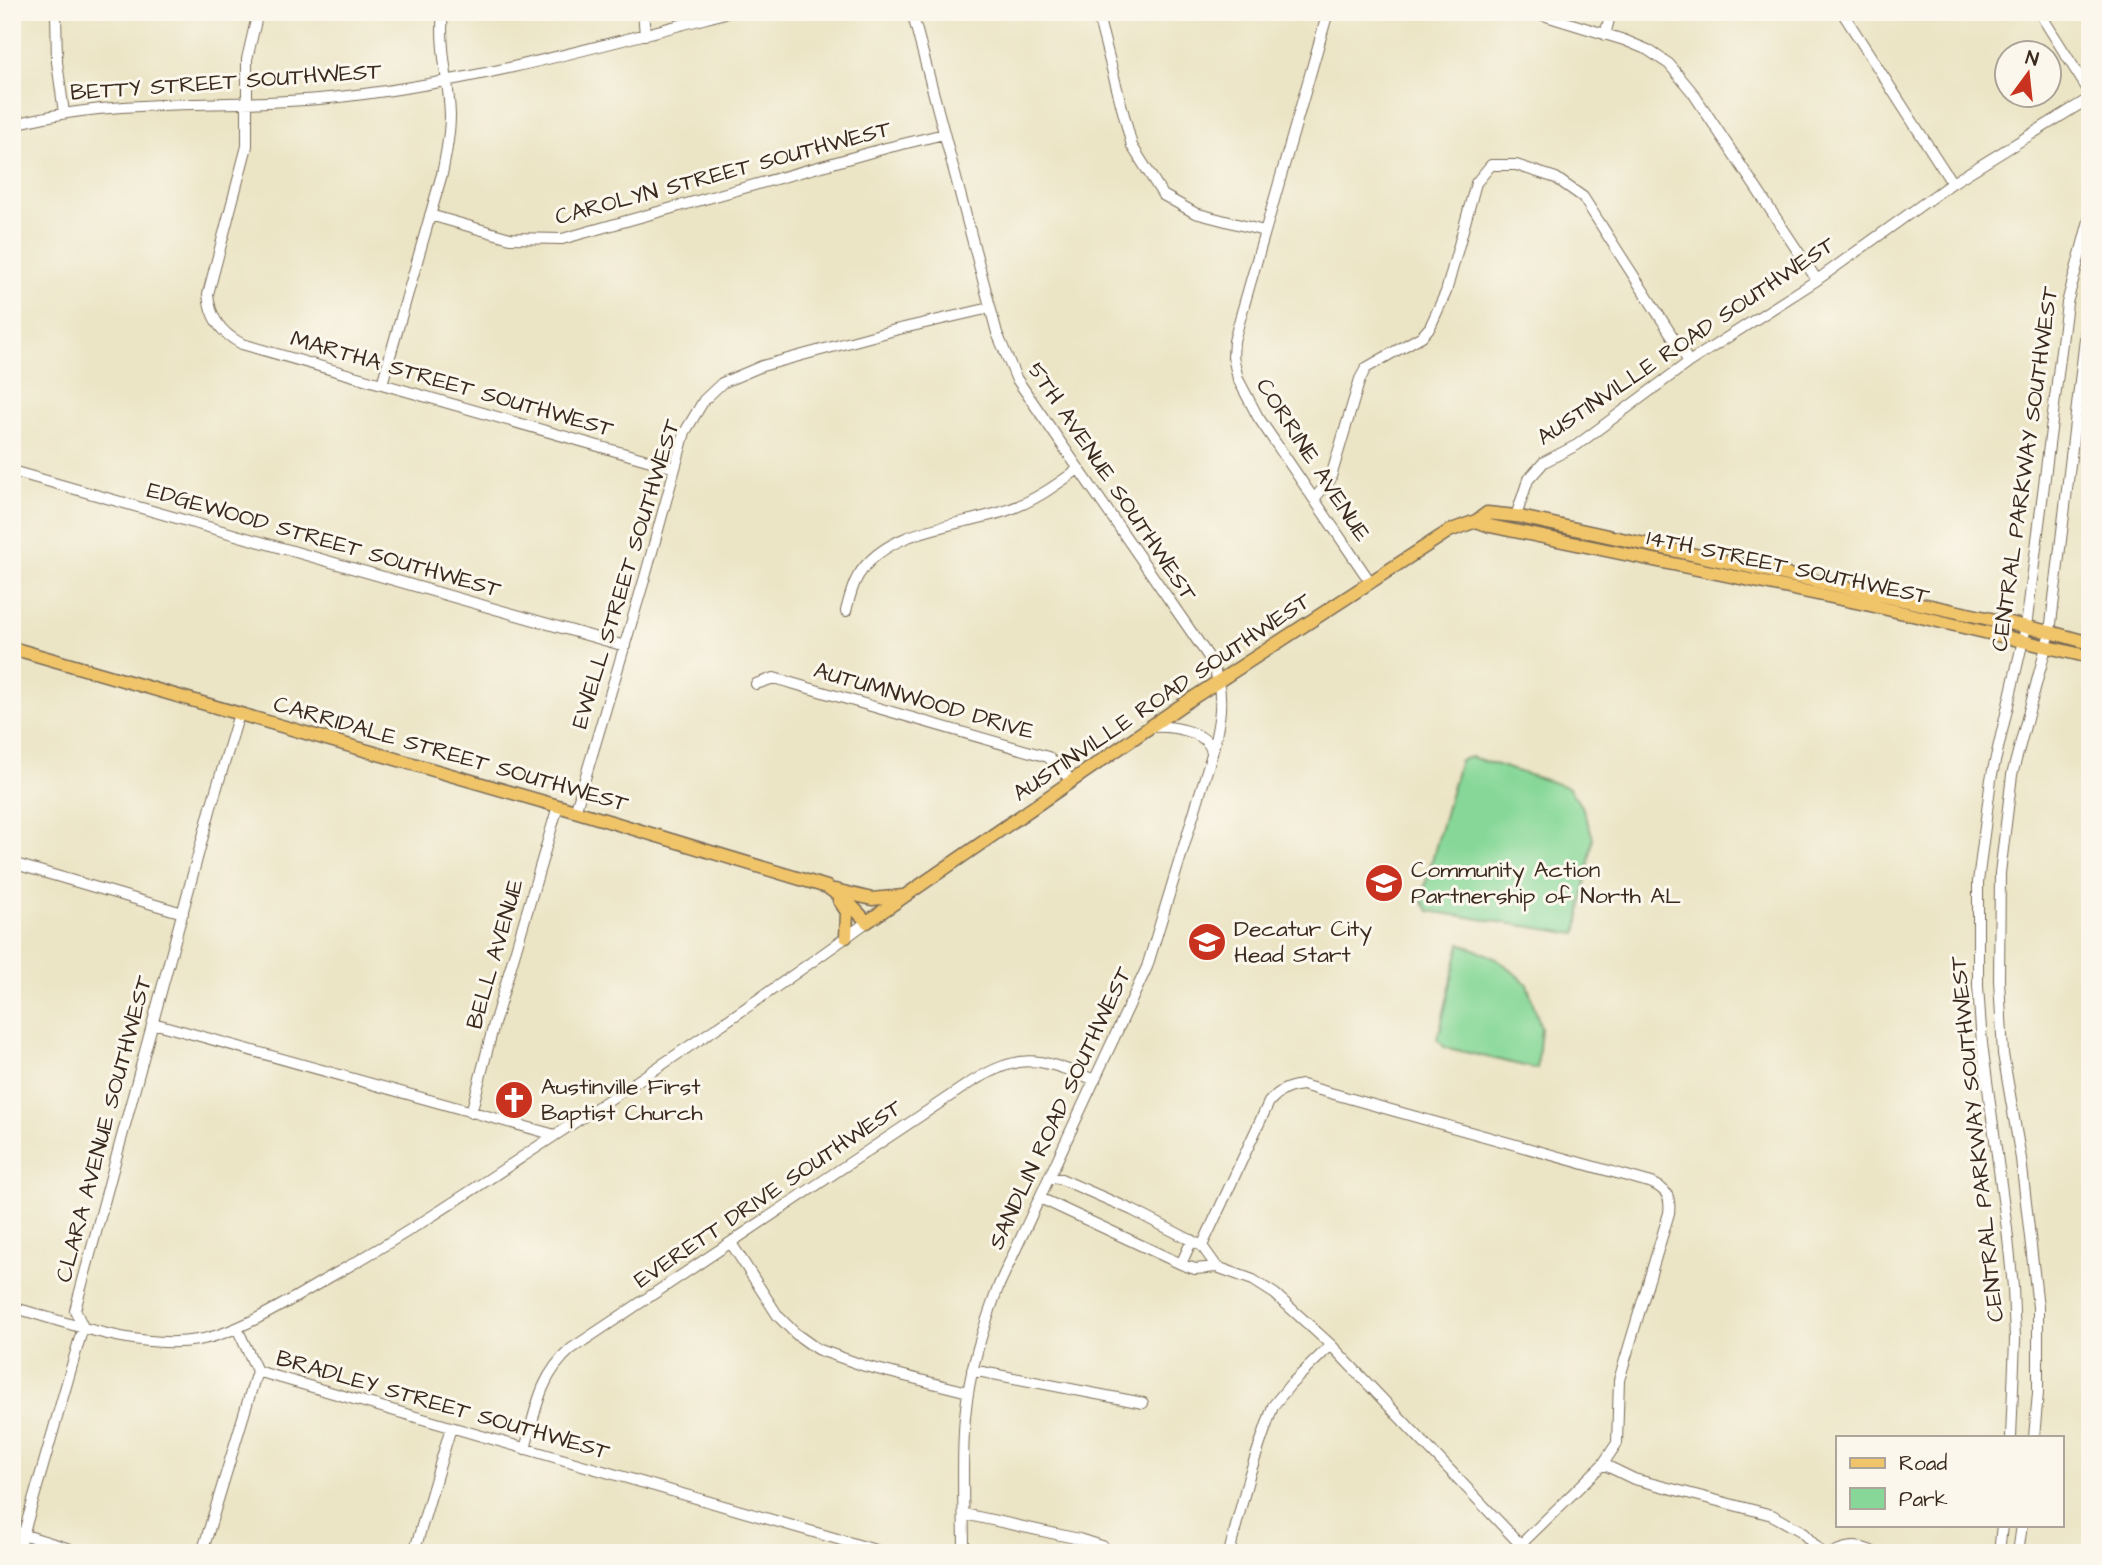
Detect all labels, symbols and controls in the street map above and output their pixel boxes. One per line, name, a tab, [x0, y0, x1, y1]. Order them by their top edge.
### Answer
north arrow	[1994, 38, 2064, 108]
text: N	[2023, 44, 2041, 74]
street label: BETTY STREET SOUTHWEST	[69, 55, 383, 109]
street label: CAROLYN STREET SOUTHWEST	[551, 113, 895, 233]
street label: AUSTINVILLE ROAD SOUTHWEST	[1530, 228, 1842, 453]
street label: CENTRAL PARKWAY SOUTHWEST	[1984, 284, 2067, 654]
street label: MARTHA STREET SOUTHWEST	[287, 323, 618, 446]
street label: 5TH AVENUE SOUTHWEST	[1020, 356, 1205, 609]
street label: CORRINE AVENUE	[1248, 372, 1378, 548]
street label: EWELL STREET SOUTHWEST	[564, 415, 689, 733]
street label: EDGEWOOD STREET SOUTHWEST	[143, 474, 505, 606]
street label: 14TH STREET SOUTHWEST	[1644, 521, 1933, 613]
street label: AUSTINVILLE ROAD SOUTHWEST	[1006, 584, 1318, 809]
street label: AUTUMNWOOD DRIVE	[810, 654, 1038, 748]
street label: CARRIDALE STREET SOUTHWEST	[270, 688, 633, 820]
place label: Community Action Partnership of North AL	[1411, 854, 1681, 912]
school or university icon: Community Action Partnership of North AL	[1363, 862, 1405, 904]
street label: BELL AVENUE	[458, 875, 532, 1033]
place label: Decatur City Head Start	[1234, 913, 1373, 971]
school or university icon: Decatur City Head Start	[1186, 921, 1228, 963]
street label: CENTRAL PARKWAY SOUTHWEST	[1942, 954, 2012, 1324]
street label: SANDLIN ROAD SOUTHWEST	[980, 961, 1140, 1254]
street label: CLARA AVENUE SOUTHWEST	[48, 972, 161, 1286]
place label: Austinville First Baptist Church	[541, 1071, 703, 1129]
church icon: Austinville First Baptist Church	[493, 1079, 535, 1121]
street label: EVERETT DRIVE SOUTHWEST	[628, 1092, 909, 1296]
street label: BRADLEY STREET SOUTHWEST	[273, 1342, 614, 1468]
legend	[1836, 1436, 2064, 1526]
text: Road	[1899, 1449, 1947, 1478]
text: Park	[1899, 1485, 1948, 1514]

